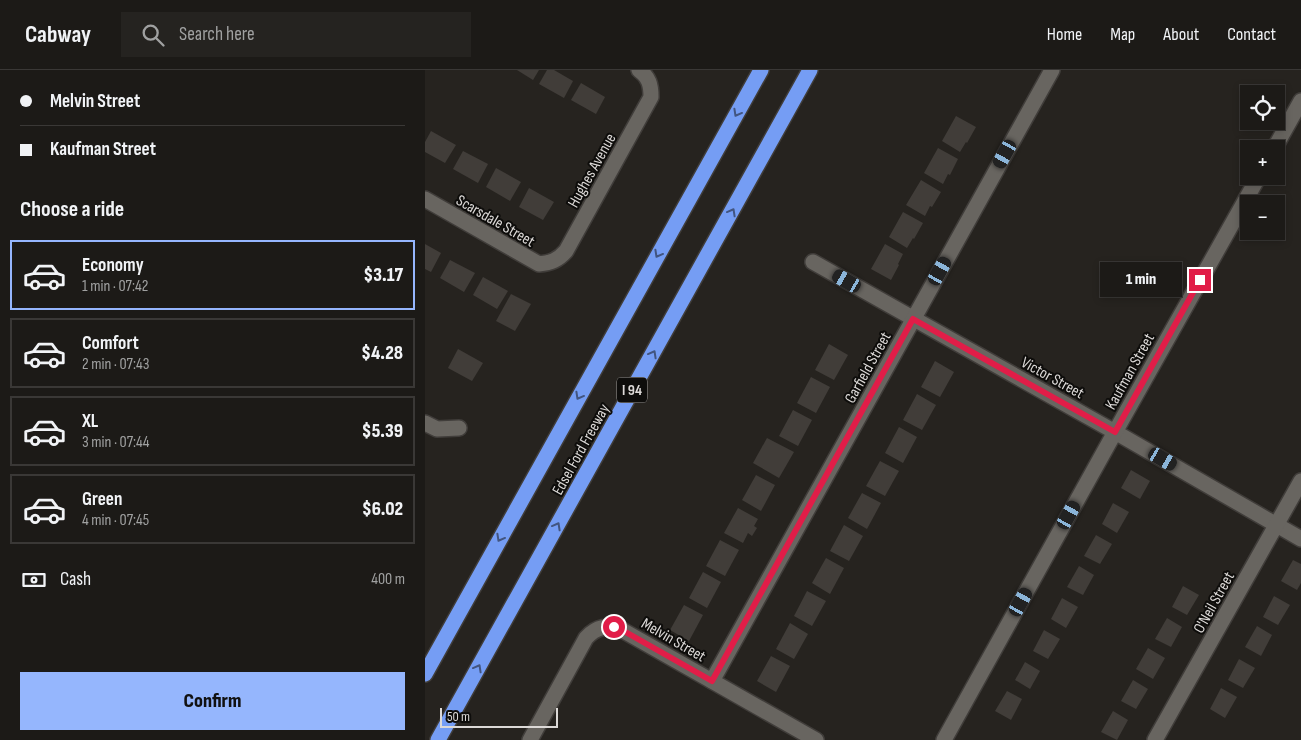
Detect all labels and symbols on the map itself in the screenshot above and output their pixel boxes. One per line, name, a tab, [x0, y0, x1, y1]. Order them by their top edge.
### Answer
one-way arrow	[734, 107, 744, 116]
street label: Hughes Avenue	[564, 130, 620, 211]
car	[991, 137, 1018, 171]
street label: Scarsdale Street	[452, 191, 538, 252]
one-way arrow	[725, 208, 735, 217]
one-way arrow	[655, 249, 665, 258]
car	[926, 254, 953, 288]
callout: 1 min	[1100, 262, 1183, 298]
car	[830, 267, 863, 295]
route end	[1189, 269, 1211, 291]
street label: Garfield Street	[841, 329, 896, 407]
street label: Kaufman Street	[1102, 330, 1159, 413]
one-way arrow	[646, 350, 656, 359]
street label: Victor Street	[1018, 353, 1087, 403]
road number: I 94	[617, 378, 647, 402]
one-way arrow	[575, 391, 585, 400]
street label: Edsel Ford Freeway	[548, 401, 614, 499]
car	[1146, 445, 1179, 473]
car	[1055, 498, 1082, 532]
one-way arrow	[550, 523, 560, 532]
one-way arrow	[496, 533, 506, 542]
street label: O'Neil Street	[1190, 569, 1239, 637]
car	[1007, 585, 1034, 619]
street label: Melvin Street	[638, 614, 709, 666]
route start	[603, 616, 625, 638]
one-way arrow	[471, 665, 481, 674]
scale bar	[440, 705, 557, 728]

